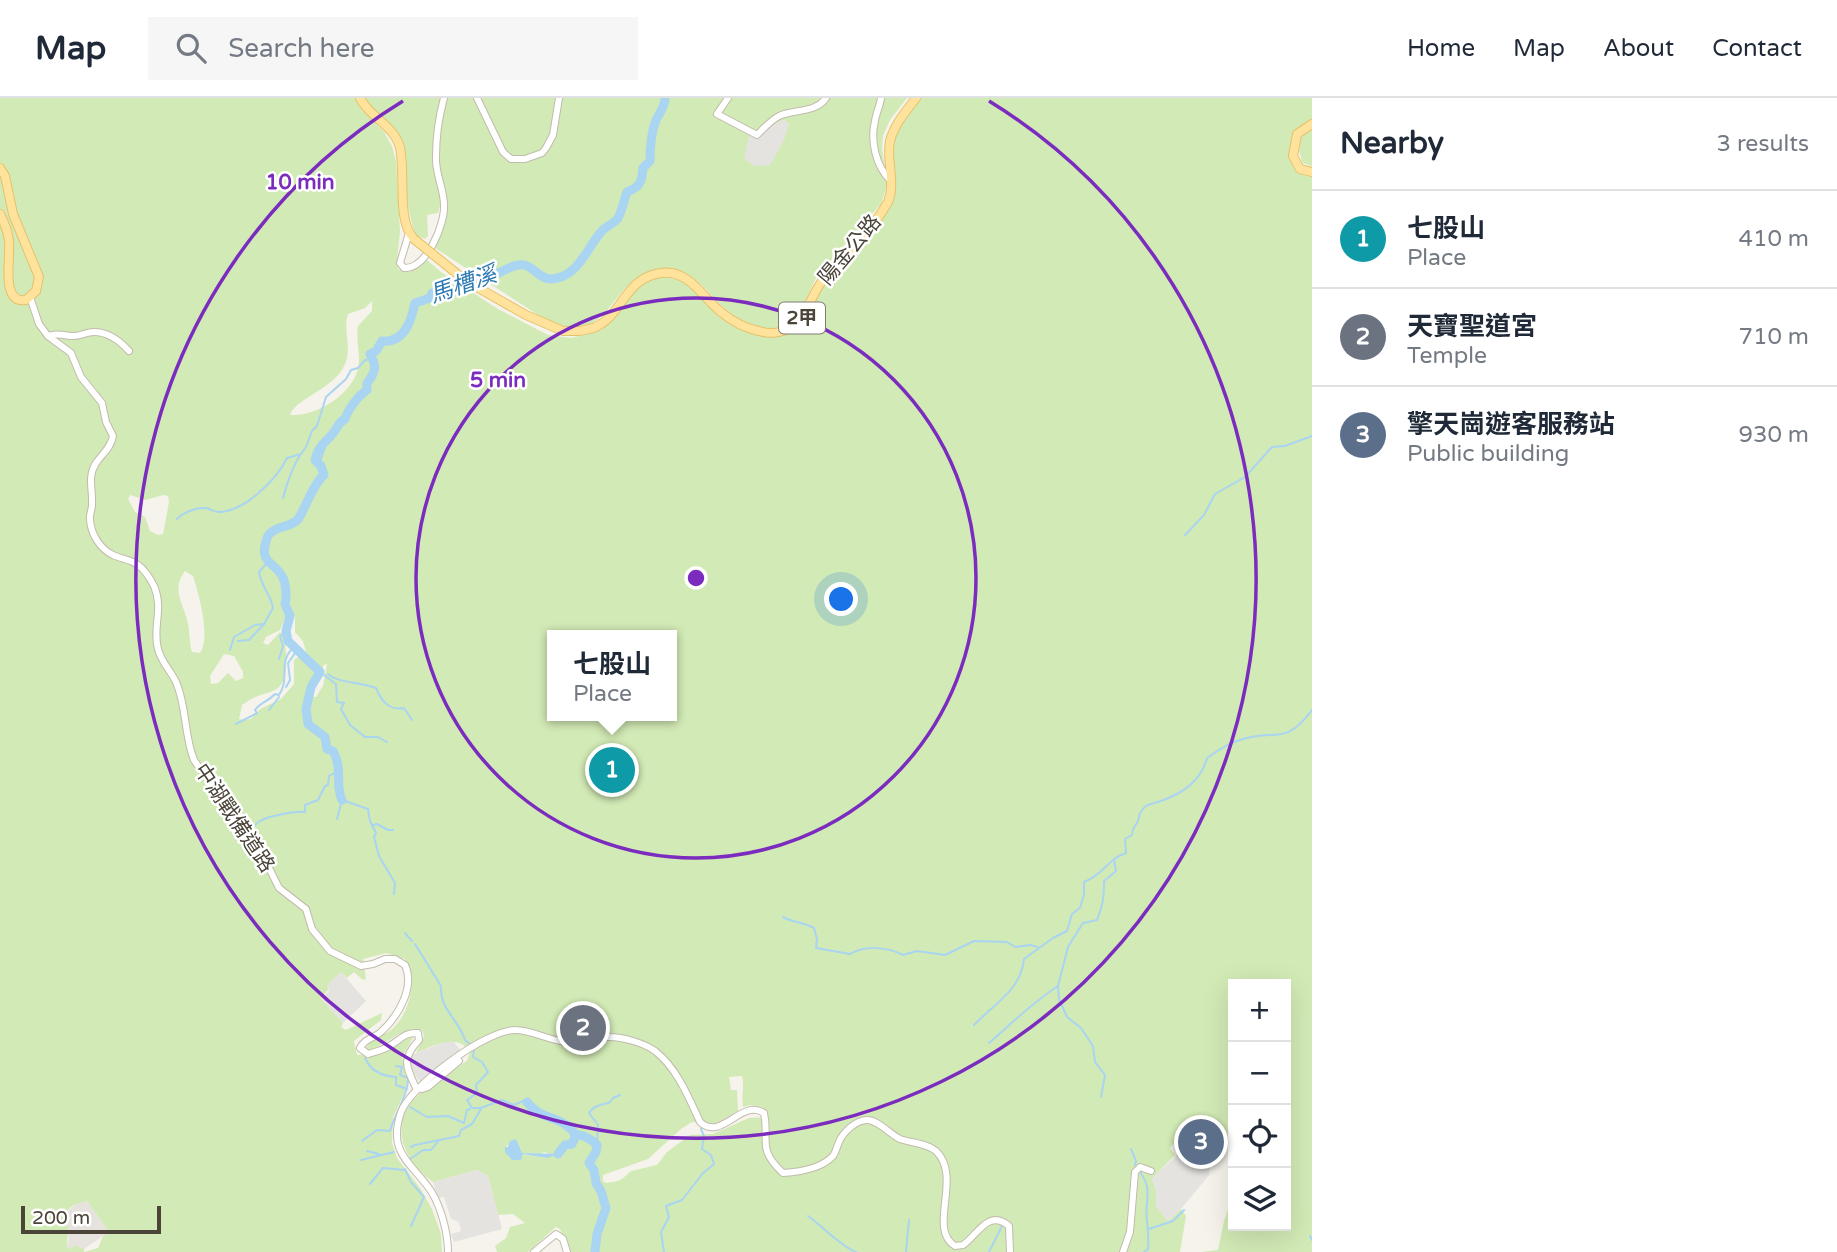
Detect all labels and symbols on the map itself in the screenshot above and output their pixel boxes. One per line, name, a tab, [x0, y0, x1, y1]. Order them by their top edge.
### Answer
text: 10 min	[265, 170, 335, 195]
street label: 陽金公路	[813, 210, 887, 290]
water label: 馬槽溪	[426, 260, 503, 309]
road number: 2甲	[779, 302, 825, 333]
text: 5 min	[470, 368, 526, 393]
centre of rings	[684, 566, 708, 590]
your location	[824, 582, 858, 616]
pin: 1	[589, 744, 635, 796]
street label: 中湖戰備道路	[188, 759, 280, 877]
pin: 2	[560, 1002, 606, 1054]
pin: 3	[1178, 1116, 1224, 1168]
scale bar	[21, 1203, 161, 1235]

